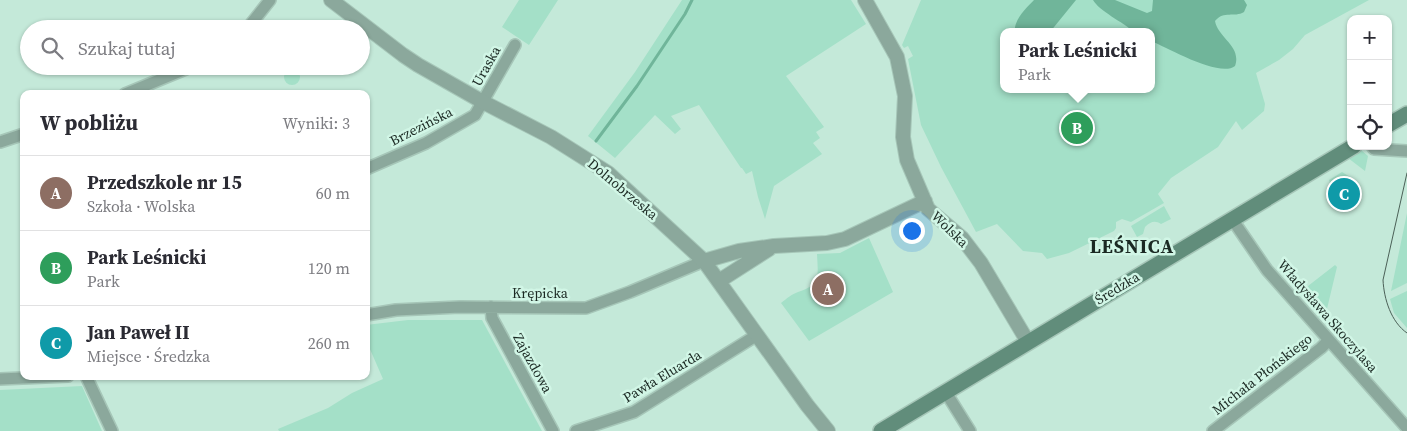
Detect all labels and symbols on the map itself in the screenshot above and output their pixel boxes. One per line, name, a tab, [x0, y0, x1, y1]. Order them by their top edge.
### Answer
street label: Uraska	[467, 41, 506, 90]
street label: Brzezińska	[386, 101, 457, 150]
pin: B	[1061, 109, 1093, 147]
street label: Dolnobrzeska	[584, 154, 663, 225]
pin: C	[1328, 175, 1360, 213]
street label: Wolska	[927, 206, 974, 252]
your location	[899, 218, 925, 244]
district label: LEŚNICA	[1090, 233, 1174, 259]
street label: Władysława Skoczylasa	[1273, 255, 1383, 377]
street label: Średzka	[1091, 266, 1144, 309]
pin: A	[812, 270, 844, 308]
street label: Krępicka	[512, 283, 569, 303]
street label: Michała Płońskiego	[1208, 328, 1316, 419]
street label: Zajazdowa	[508, 330, 558, 397]
street label: Pawła Eluarda	[619, 344, 706, 407]

